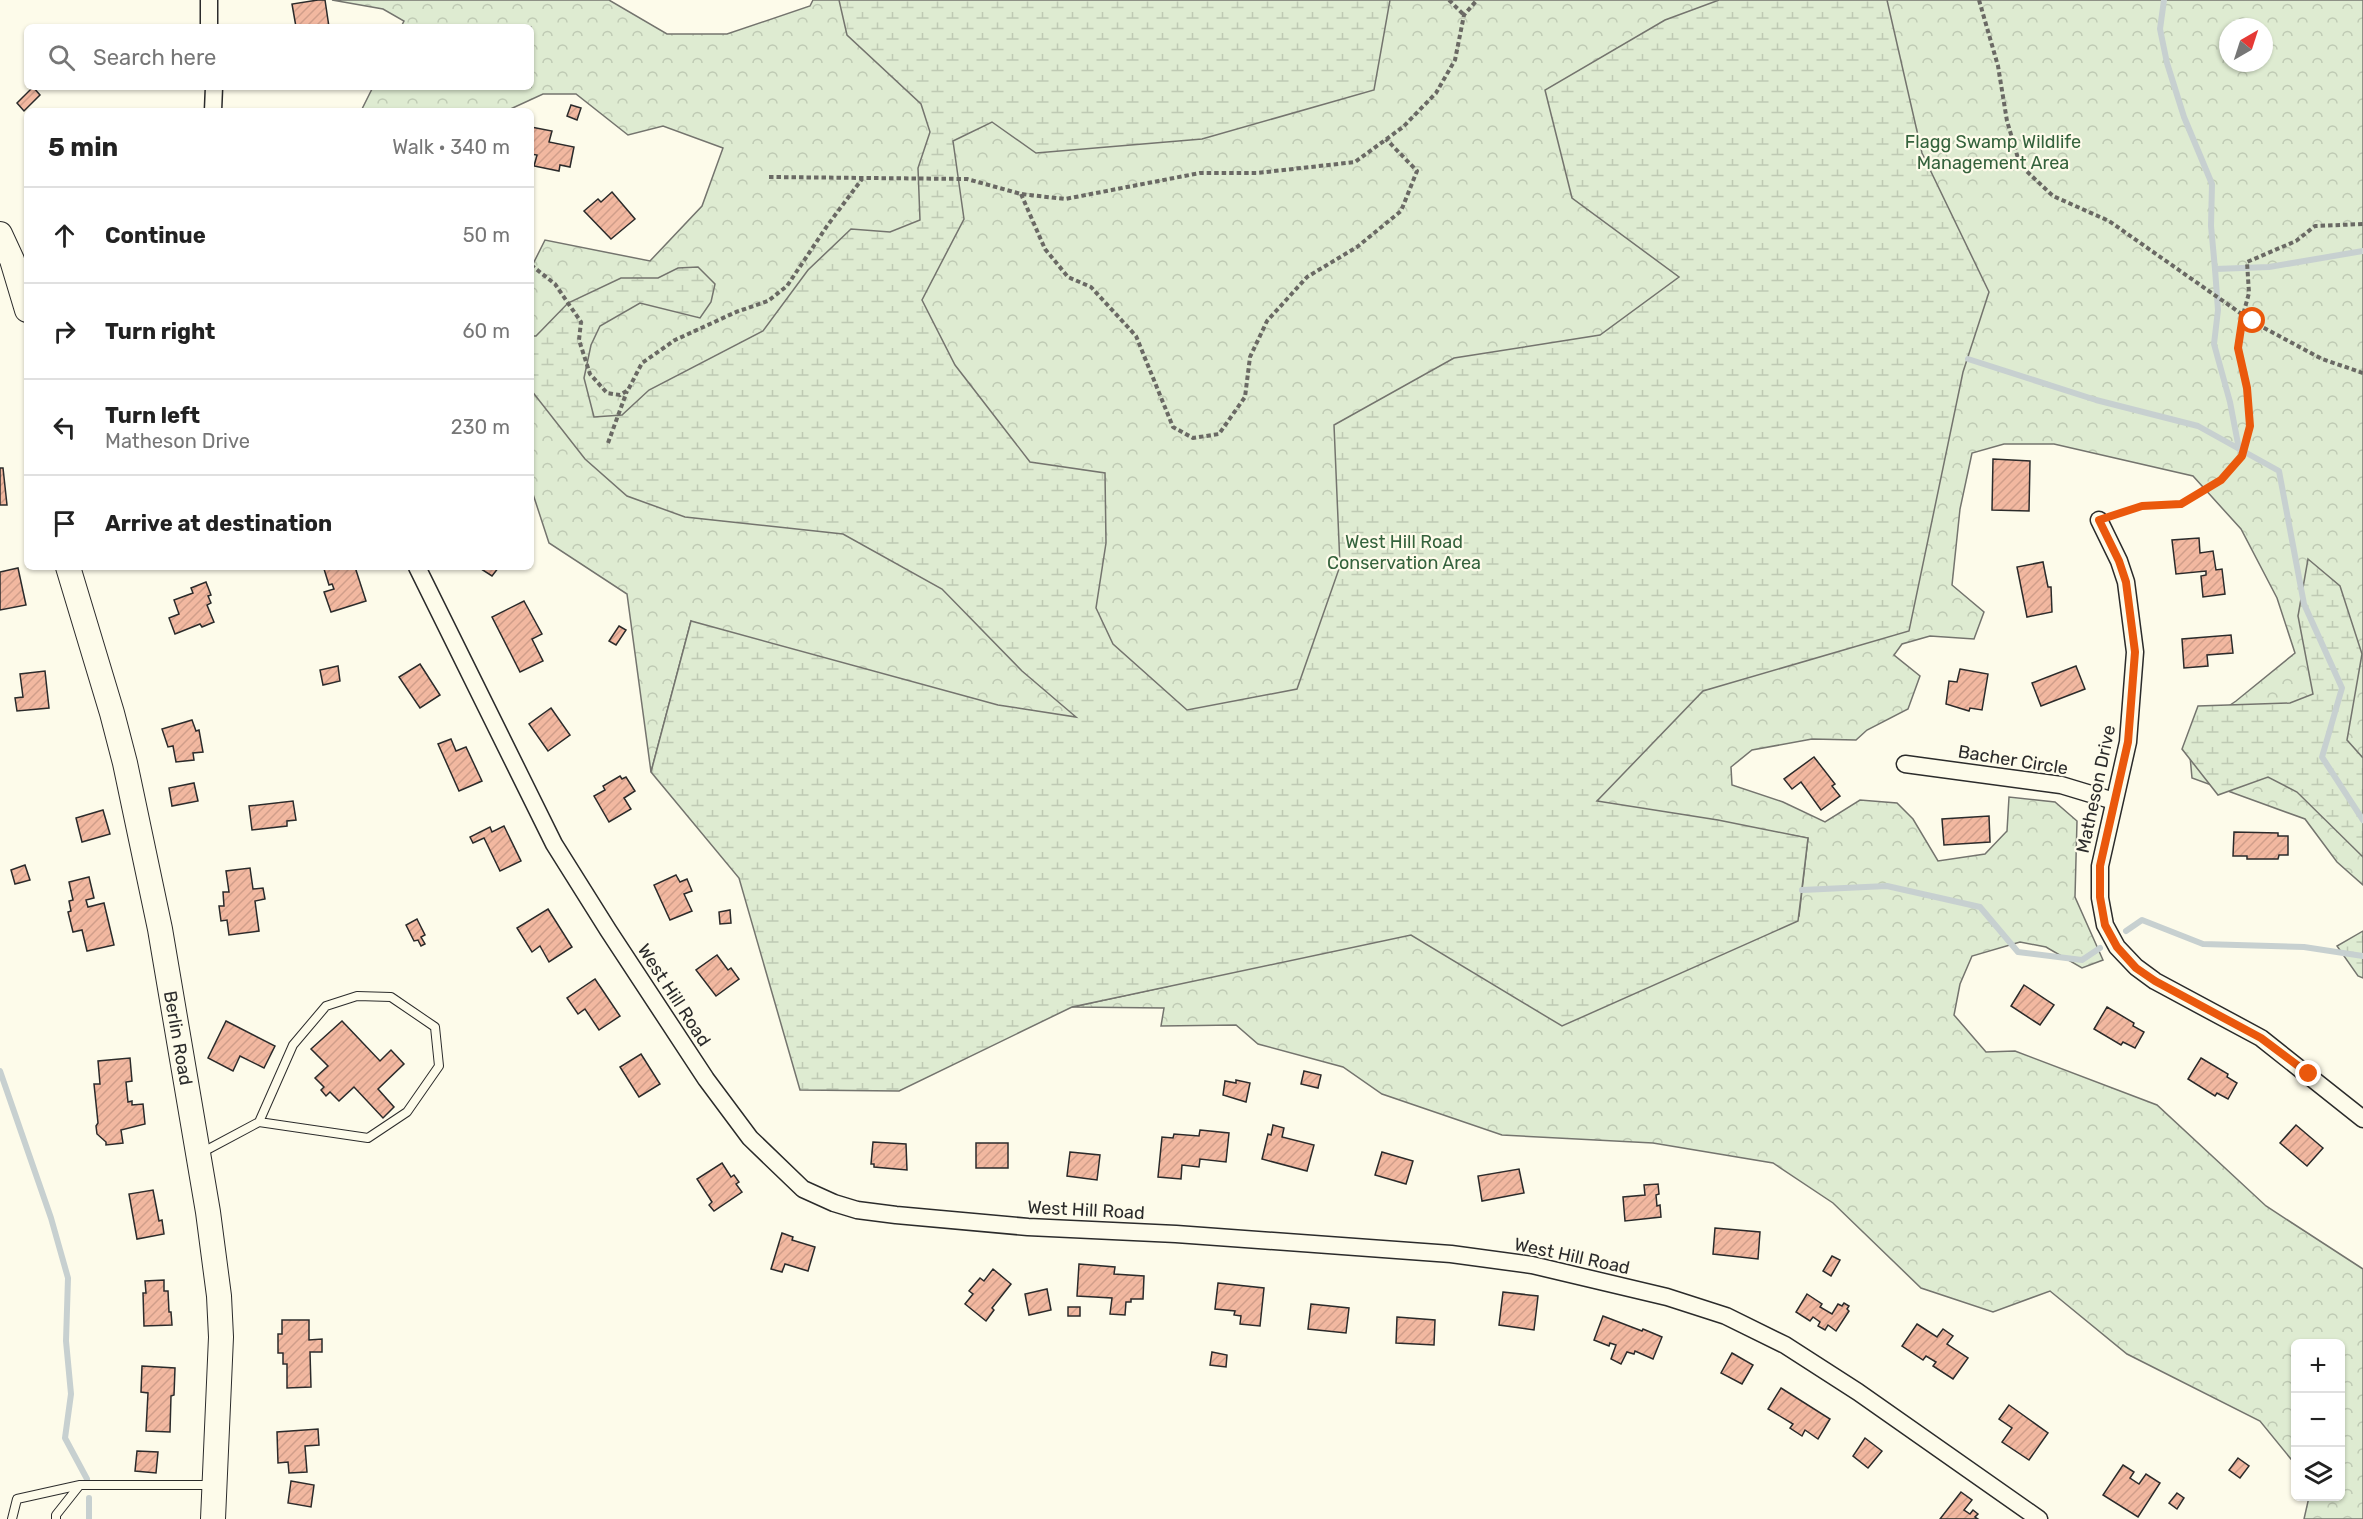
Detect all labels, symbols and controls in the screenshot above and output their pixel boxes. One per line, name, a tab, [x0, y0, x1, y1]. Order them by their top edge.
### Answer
north arrow	[2219, 18, 2273, 72]
search box	[24, 24, 534, 90]
icon: search	[45, 41, 78, 74]
text: Search here	[93, 44, 216, 71]
park label: Flagg Swamp Wildlife Management Area	[1905, 131, 2081, 174]
text: 5 min	[48, 132, 118, 163]
text: Walk · 340 m	[392, 135, 510, 159]
icon: ahead	[48, 219, 81, 252]
text: Continue	[105, 222, 206, 249]
text: 50 m	[463, 223, 510, 247]
route start	[2239, 307, 2265, 333]
icon: right	[48, 315, 81, 348]
text: Turn right	[105, 318, 215, 345]
text: 60 m	[463, 319, 510, 343]
text: Turn left	[105, 402, 200, 429]
icon: left	[48, 411, 81, 444]
text: 230 m	[451, 415, 510, 439]
text: Matheson Drive	[105, 429, 250, 453]
icon: arrive	[48, 507, 81, 540]
text: Arrive at destination	[105, 510, 332, 537]
park label: West Hill Road Conservation Area	[1327, 531, 1481, 574]
street label: Matheson Drive	[2072, 723, 2120, 855]
street label: Bacher Circle	[1956, 740, 2070, 780]
street label: West Hill Road	[633, 940, 715, 1050]
street label: Berlin Road	[159, 989, 197, 1087]
route end	[2295, 1060, 2321, 1086]
street label: West Hill Road	[1027, 1196, 1145, 1224]
street label: West Hill Road	[1512, 1233, 1632, 1279]
map controls	[2291, 1339, 2345, 1501]
button: +	[2291, 1339, 2345, 1393]
button: −	[2291, 1393, 2345, 1447]
button: layers	[2291, 1447, 2345, 1501]

